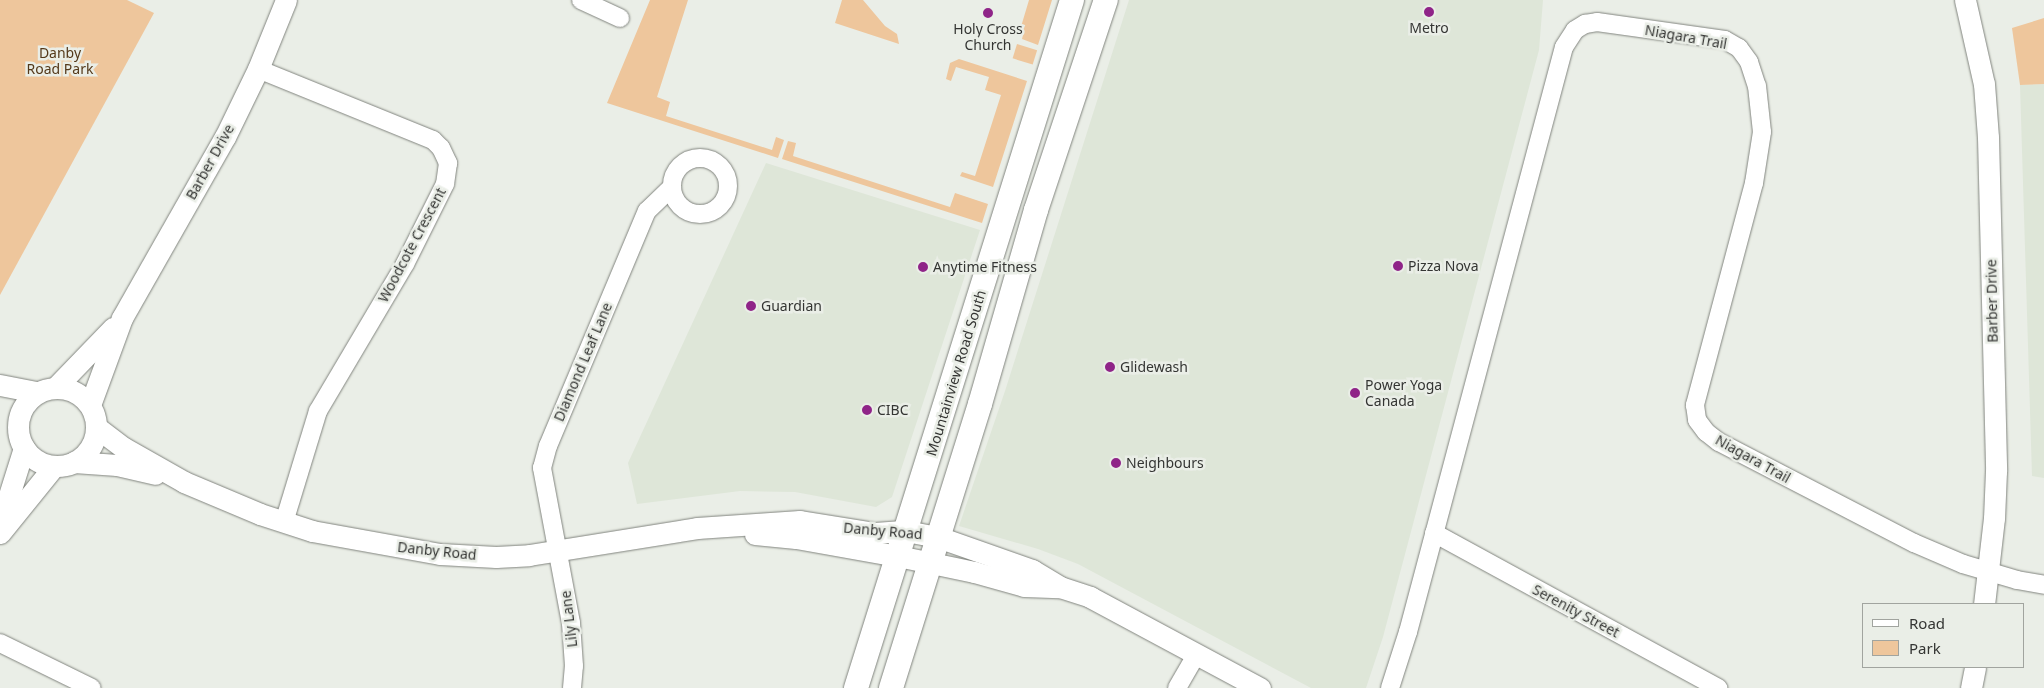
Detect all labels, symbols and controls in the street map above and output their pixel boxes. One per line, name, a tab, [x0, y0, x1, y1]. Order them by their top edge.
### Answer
marker: Metro	[1423, 6, 1435, 18]
marker: Holy Cross Church	[982, 7, 994, 19]
place label: Metro	[1409, 20, 1449, 36]
place label: Holy Cross Church	[953, 21, 1023, 54]
street label: Niagara Trail	[1644, 22, 1728, 52]
park label: Danby Road Park	[27, 45, 93, 78]
street label: Barber Drive	[182, 122, 238, 202]
street label: Woodcote Crescent	[375, 185, 449, 305]
place label: Pizza Nova	[1408, 258, 1479, 274]
place label: Anytime Fitness	[933, 259, 1037, 275]
street label: Barber Drive	[1983, 259, 2001, 343]
marker: Pizza Nova	[1392, 260, 1404, 272]
marker: Anytime Fitness	[917, 261, 929, 273]
street label: Mountainview Road South	[923, 288, 989, 458]
place label: Guardian	[761, 298, 822, 314]
street label: Diamond Leaf Lane	[550, 300, 616, 424]
marker: Guardian	[745, 300, 757, 312]
place label: Glidewash	[1120, 359, 1188, 375]
marker: Glidewash	[1104, 361, 1116, 373]
place label: Power Yoga Canada	[1365, 377, 1442, 410]
marker: Power Yoga Canada	[1349, 387, 1361, 399]
place label: CIBC	[877, 402, 909, 418]
marker: CIBC	[861, 404, 873, 416]
street label: Niagara Trail	[1713, 431, 1793, 487]
place label: Neighbours	[1126, 455, 1204, 471]
marker: Neighbours	[1110, 457, 1122, 469]
street label: Danby Road	[843, 519, 923, 543]
street label: Danby Road	[397, 538, 477, 564]
street label: Serenity Street	[1530, 581, 1622, 641]
street label: Lily Lane	[557, 590, 581, 648]
legend	[1862, 603, 2024, 668]
text: Road	[1909, 613, 1945, 633]
text: Park	[1909, 638, 1941, 658]

